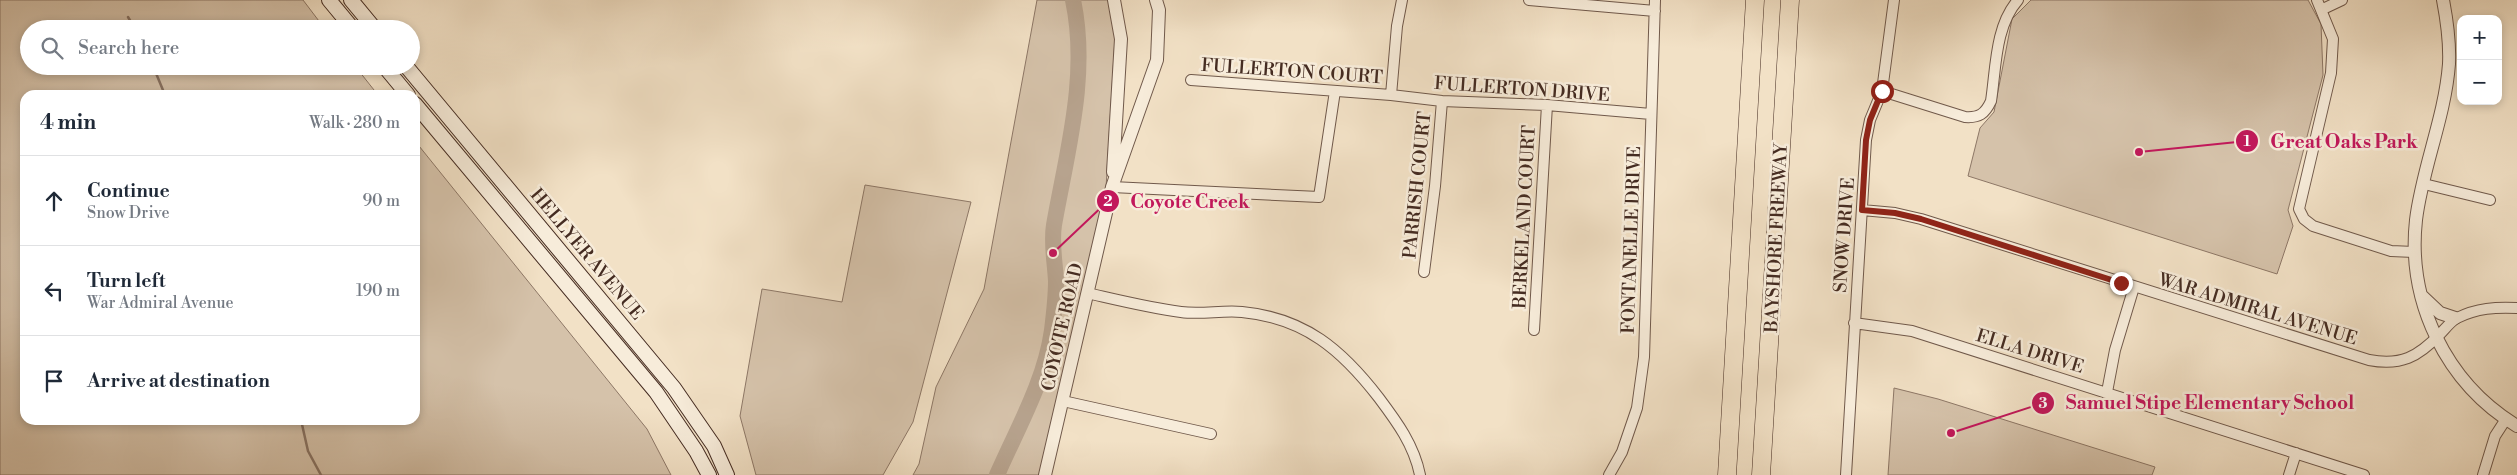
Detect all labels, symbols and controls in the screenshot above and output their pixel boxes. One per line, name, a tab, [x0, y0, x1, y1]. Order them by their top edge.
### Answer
map controls	[2457, 15, 2502, 105]
button: +	[2457, 15, 2502, 60]
search box	[20, 20, 420, 75]
icon: search	[38, 34, 66, 62]
text: Search here	[78, 36, 179, 60]
street label: FULLERTON COURT	[1200, 54, 1384, 89]
button: −	[2457, 60, 2502, 105]
street label: FULLERTON DRIVE	[1433, 72, 1611, 107]
route start	[1871, 80, 1894, 103]
text: 4 min	[40, 110, 96, 136]
street label: PARRISH COURT	[1398, 110, 1437, 260]
text: Walk · 280 m	[309, 113, 400, 133]
street label: BERKELAND COURT	[1508, 124, 1541, 310]
callout: Great Oaks Park	[2235, 124, 2428, 158]
text: Great Oaks Park	[2270, 130, 2418, 154]
text: 1	[2243, 132, 2251, 151]
street label: BAYSHORE FREEWAY	[1760, 142, 1793, 334]
street label: FONTANELLE DRIVE	[1617, 146, 1646, 334]
street label: SNOW DRIVE	[1829, 177, 1860, 293]
text: Continue	[87, 179, 170, 203]
street label: HELLYER AVENUE	[525, 184, 648, 325]
callout: Coyote Creek	[1096, 184, 1260, 218]
icon: ahead	[40, 187, 68, 215]
text: Coyote Creek	[1130, 190, 1250, 214]
text: 90 m	[362, 191, 400, 211]
text: 2	[1103, 192, 1113, 211]
text: Snow Drive	[87, 203, 169, 223]
street label: COYOTE ROAD	[1037, 261, 1088, 393]
street label: WAR ADMIRAL AVENUE	[2155, 268, 2360, 351]
text: Turn left	[87, 269, 166, 293]
route end	[2110, 272, 2133, 295]
icon: left	[40, 277, 68, 305]
text: 190 m	[356, 281, 400, 301]
text: War Admiral Avenue	[87, 293, 234, 313]
street label: ELLA DRIVE	[1973, 324, 2087, 379]
icon: arrive	[40, 367, 68, 395]
text: Arrive at destination	[87, 369, 270, 393]
callout: Samuel Stipe Elementary School	[2031, 386, 2365, 420]
text: Samuel Stipe Elementary School	[2066, 391, 2354, 415]
text: 3	[2038, 394, 2048, 413]

